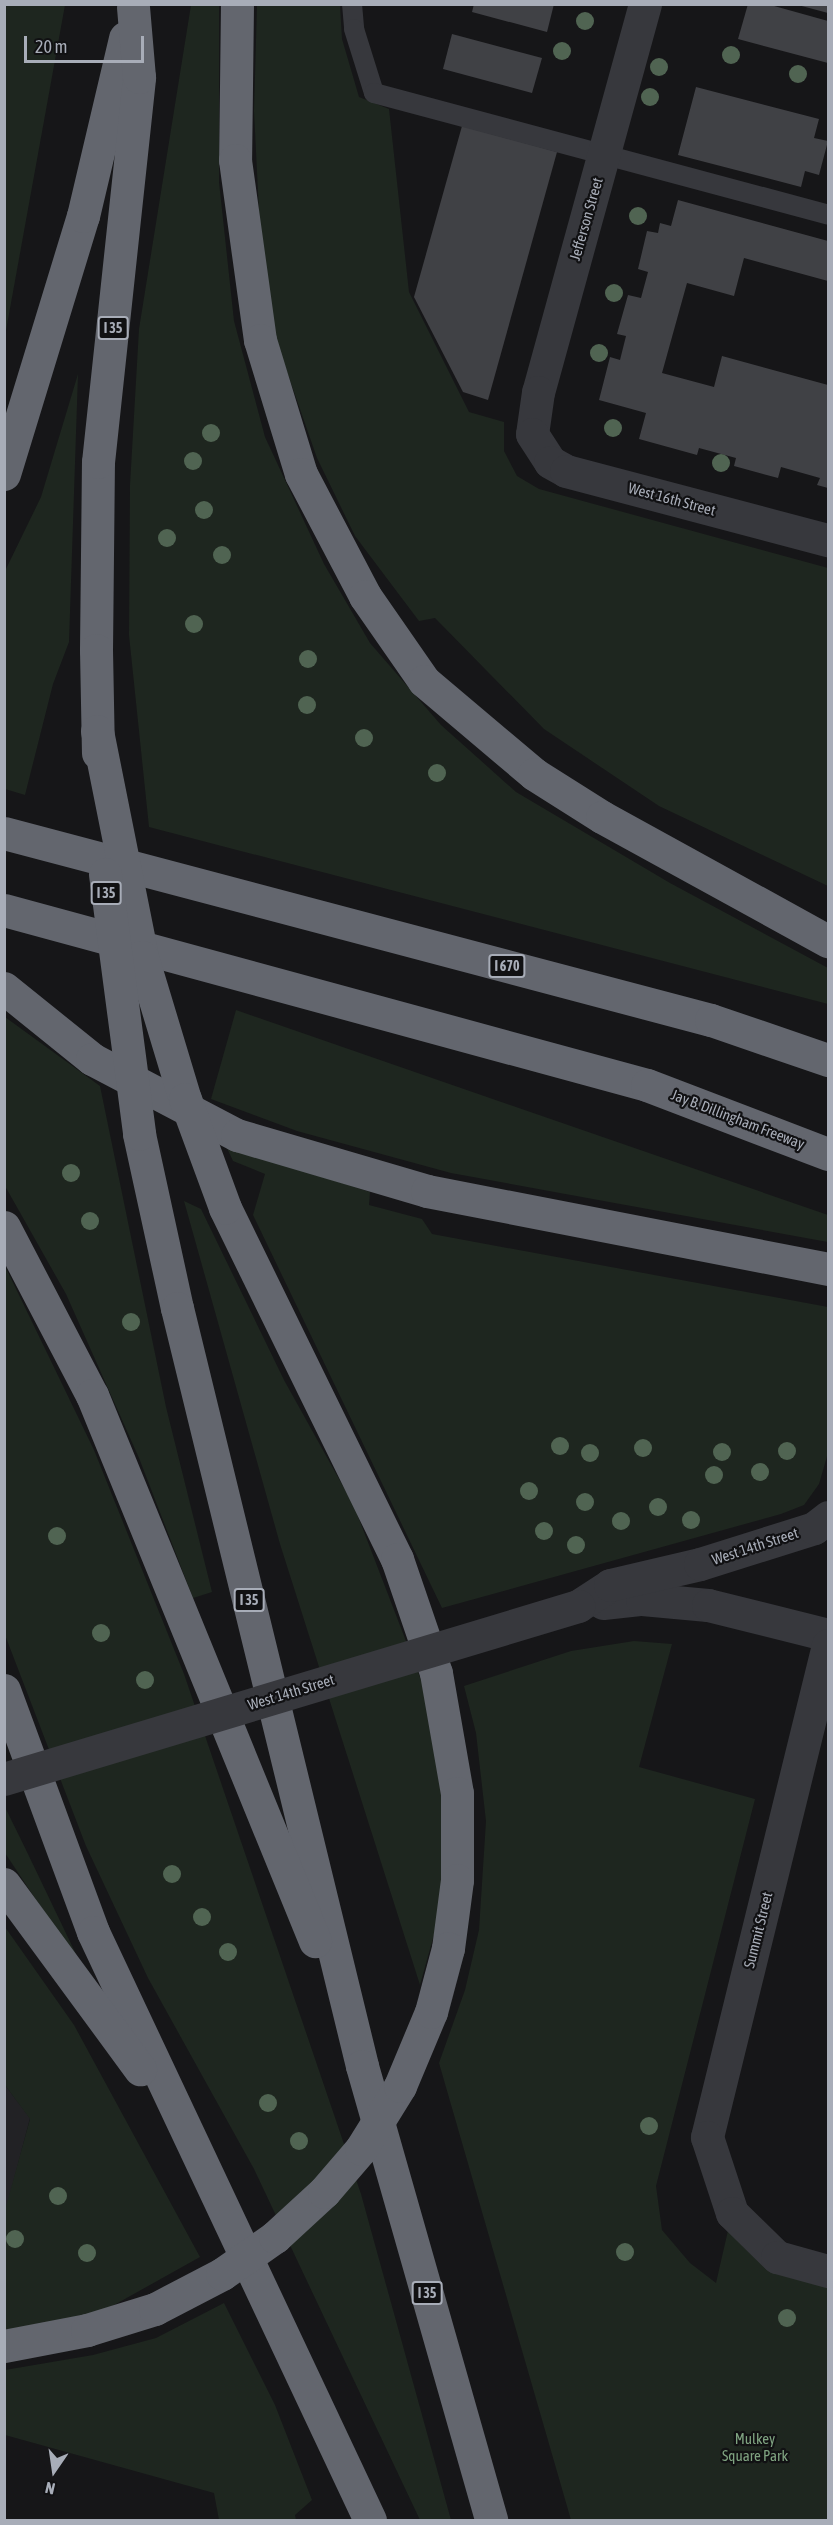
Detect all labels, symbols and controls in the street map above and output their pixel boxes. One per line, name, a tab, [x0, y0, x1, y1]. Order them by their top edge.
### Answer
scale bar	[27, 24, 147, 62]
text: 20 m	[35, 36, 67, 57]
street label: Jefferson Street	[566, 175, 606, 263]
road number: I 35	[96, 317, 130, 339]
street label: West 16th Street	[626, 479, 718, 519]
road number: I 35	[90, 882, 122, 904]
road number: I 670	[488, 955, 526, 977]
street label: Jay B. Dillingham Freeway	[669, 1085, 807, 1153]
street label: West 14th Street	[710, 1524, 800, 1568]
road number: I 35	[232, 1589, 266, 1611]
street label: West 14th Street	[246, 1670, 336, 1714]
street label: Summit Street	[740, 1890, 776, 1970]
road number: I 35	[410, 2282, 444, 2304]
park label: Mulkey Square Park	[722, 2429, 788, 2464]
north arrow	[24, 2441, 84, 2501]
text: N	[43, 2479, 57, 2498]

